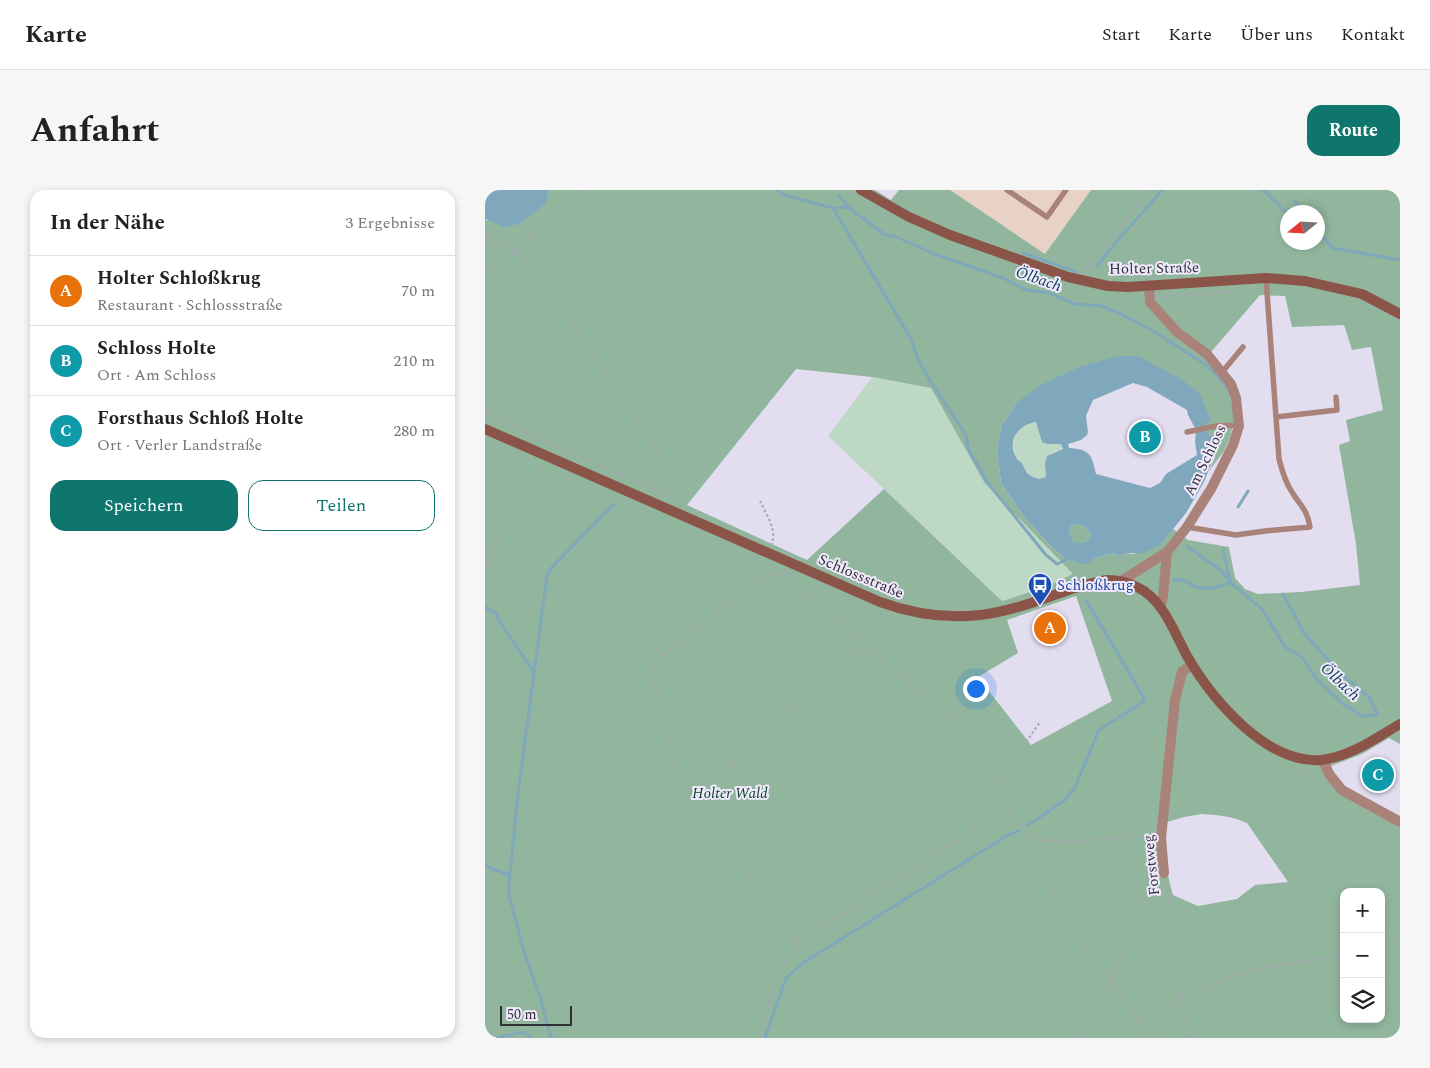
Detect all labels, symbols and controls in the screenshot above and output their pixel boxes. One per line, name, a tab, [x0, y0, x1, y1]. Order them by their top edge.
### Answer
text: Karte	[25, 17, 87, 53]
text: Start	[1102, 21, 1140, 48]
text: Karte	[1168, 21, 1212, 48]
text: Über uns	[1240, 21, 1313, 48]
text: Kontakt	[1341, 21, 1405, 48]
text: Anfahrt	[30, 104, 160, 157]
button: Route	[1307, 105, 1400, 156]
north arrow	[1280, 205, 1325, 250]
text: In der Nähe	[50, 207, 165, 239]
text: 3 Ergebnisse	[345, 211, 435, 235]
street label: Holter Straße	[1109, 256, 1199, 281]
water label: Ölbach	[1012, 260, 1065, 298]
text: Holter Schloßkrug	[97, 264, 261, 293]
text: A	[60, 279, 72, 303]
text: 70 m	[401, 279, 435, 303]
text: Restaurant · Schlossstraße	[97, 293, 283, 317]
text: Schloss Holte	[97, 334, 216, 363]
text: B	[60, 349, 72, 373]
text: 210 m	[393, 349, 435, 373]
text: Ort · Am Schloss	[97, 363, 217, 387]
text: Forsthaus Schloß Holte	[97, 404, 304, 433]
pin: B	[1129, 418, 1161, 456]
text: C	[60, 419, 72, 443]
text: 280 m	[393, 419, 435, 443]
street label: Am Schloss	[1178, 420, 1233, 500]
text: Ort · Verler Landstraße	[97, 433, 262, 457]
button: Speichern	[50, 480, 238, 531]
button: Teilen	[248, 480, 435, 531]
street label: Schlossstraße	[814, 548, 907, 605]
bus stop icon: Schloßkrug	[1027, 572, 1053, 606]
place label: Schloßkrug	[1057, 574, 1134, 597]
pin: A	[1034, 609, 1066, 647]
water label: Ölbach	[1315, 657, 1366, 707]
your location	[963, 676, 989, 702]
pin: C	[1362, 756, 1394, 794]
park label: Holter Wald	[692, 782, 768, 805]
street label: Forstweg	[1137, 833, 1166, 897]
map controls	[1340, 888, 1385, 1023]
button: +	[1340, 888, 1385, 933]
button: −	[1340, 933, 1385, 978]
button: layers	[1340, 978, 1385, 1023]
scale bar	[500, 1003, 573, 1026]
text: 50 m	[507, 1004, 537, 1025]

